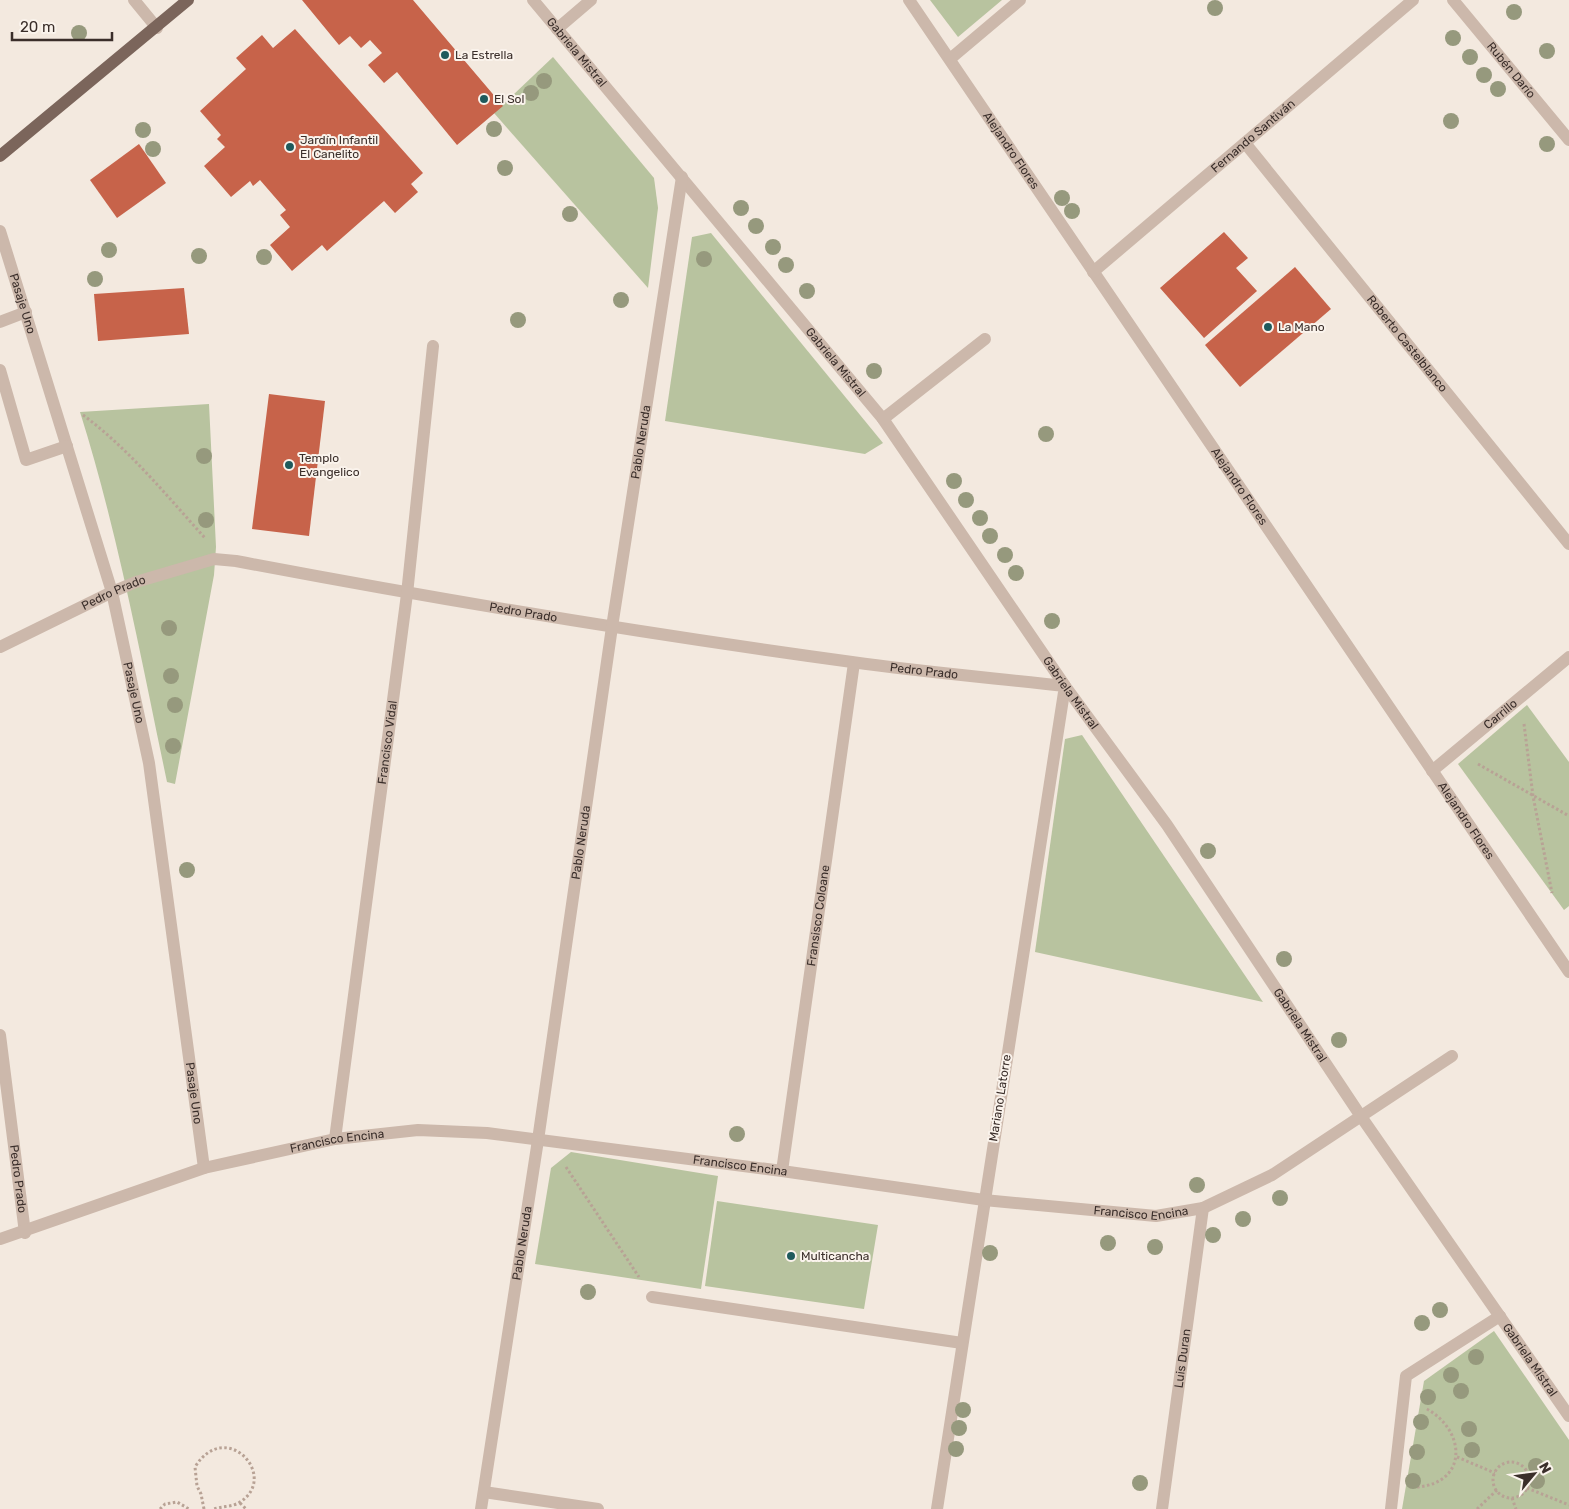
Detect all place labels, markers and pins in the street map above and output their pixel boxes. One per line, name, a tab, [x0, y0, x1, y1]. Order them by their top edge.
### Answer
place label: La Estrella	[455, 48, 513, 62]
marker: La Estrella	[439, 49, 451, 61]
place label: El Sol	[494, 92, 524, 106]
marker: El Sol	[478, 93, 490, 105]
place label: Jardín Infantil El Canelito	[300, 133, 378, 161]
marker: Jardín Infantil El Canelito	[284, 141, 296, 153]
place label: La Mano	[1278, 320, 1325, 334]
marker: La Mano	[1262, 321, 1274, 333]
place label: Templo Evangelico	[299, 451, 360, 479]
marker: Templo Evangelico	[283, 459, 295, 471]
place label: Multicancha	[801, 1249, 869, 1263]
marker: Multicancha	[785, 1250, 797, 1262]

